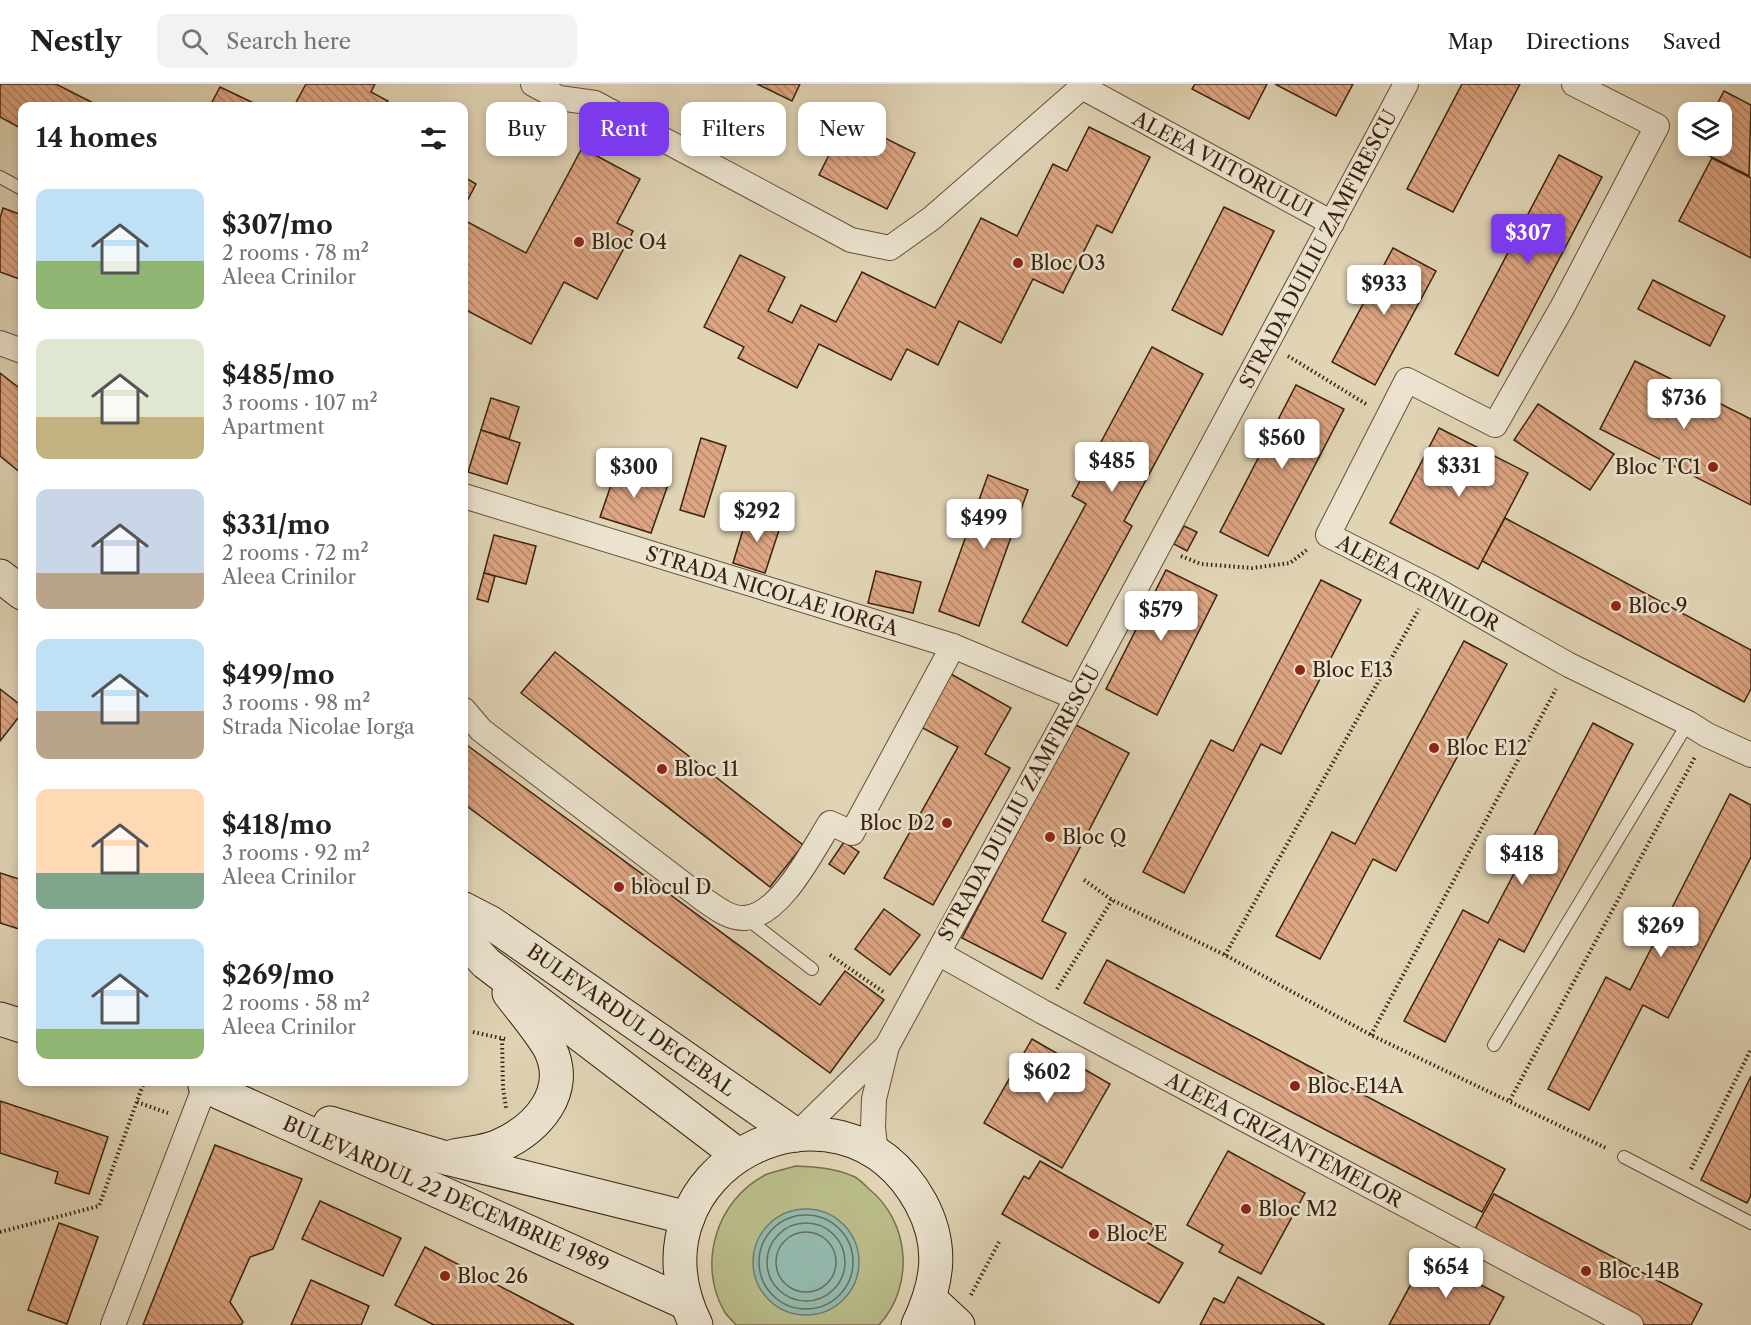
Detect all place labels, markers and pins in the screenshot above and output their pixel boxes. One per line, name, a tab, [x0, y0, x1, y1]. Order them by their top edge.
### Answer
pin: $307	[1492, 214, 1564, 265]
place label: Bloc O4	[591, 230, 667, 254]
marker: Bloc O4	[572, 235, 586, 249]
place label: Bloc O3	[1030, 251, 1106, 275]
marker: Bloc O3	[1011, 256, 1025, 270]
pin: $933	[1348, 265, 1420, 316]
pin: $736	[1648, 379, 1720, 430]
pin: $560	[1246, 419, 1318, 470]
pin: $485	[1076, 442, 1148, 493]
pin: $331	[1423, 447, 1495, 498]
pin: $300	[598, 448, 670, 499]
place label: Bloc TC1	[1615, 455, 1702, 479]
marker: Bloc TC1	[1706, 460, 1720, 474]
pin: $292	[721, 492, 793, 543]
pin: $499	[948, 499, 1020, 550]
pin: $579	[1125, 591, 1197, 642]
place label: Bloc 9	[1628, 594, 1688, 618]
marker: Bloc 9	[1609, 599, 1623, 613]
place label: Bloc E13	[1312, 658, 1393, 682]
marker: Bloc E13	[1293, 663, 1307, 677]
place label: Bloc E12	[1446, 736, 1528, 760]
marker: Bloc E12	[1427, 741, 1441, 755]
place label: Bloc 11	[674, 757, 739, 781]
marker: Bloc 11	[655, 762, 669, 776]
place label: Bloc D2	[859, 811, 935, 835]
marker: Bloc D2	[940, 816, 954, 830]
place label: Bloc Q	[1062, 825, 1127, 849]
marker: Bloc Q	[1043, 830, 1057, 844]
pin: $418	[1486, 835, 1558, 886]
place label: blocul D	[631, 875, 712, 899]
marker: blocul D	[612, 880, 626, 894]
pin: $269	[1625, 907, 1697, 958]
pin: $602	[1011, 1053, 1083, 1104]
place label: Bloc E14A	[1307, 1074, 1405, 1098]
marker: Bloc E14A	[1288, 1079, 1302, 1093]
place label: Bloc M2	[1258, 1197, 1338, 1221]
marker: Bloc M2	[1239, 1202, 1253, 1216]
place label: Bloc E	[1106, 1222, 1168, 1246]
marker: Bloc E	[1087, 1227, 1101, 1241]
pin: $654	[1410, 1248, 1482, 1299]
place label: Bloc 14B	[1598, 1259, 1680, 1283]
place label: Bloc 26	[457, 1264, 528, 1288]
marker: Bloc 14B	[1579, 1264, 1593, 1278]
marker: Bloc 26	[438, 1269, 452, 1283]

